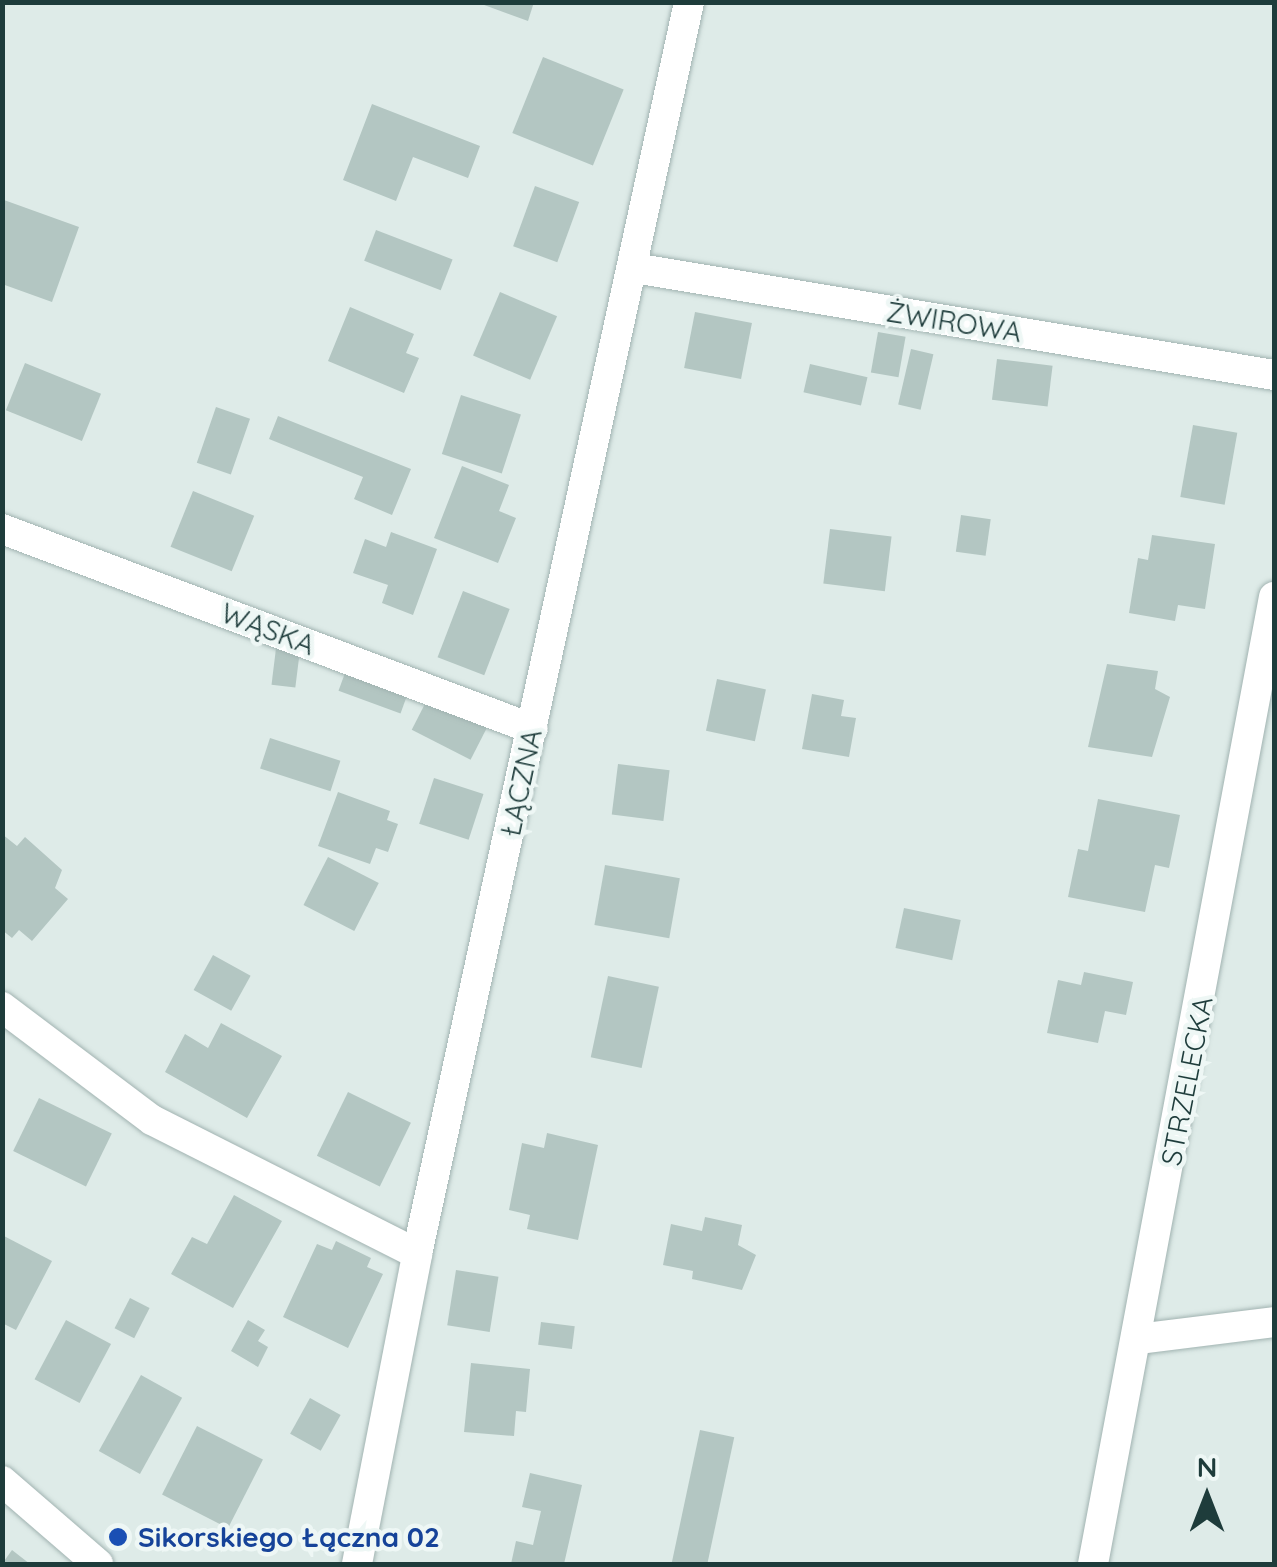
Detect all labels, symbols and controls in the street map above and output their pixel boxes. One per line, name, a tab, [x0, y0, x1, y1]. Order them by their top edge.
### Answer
street label: ŻWIROWA	[884, 295, 1024, 349]
street label: WĄSKA	[216, 596, 320, 662]
street label: ŁĄCZNA	[493, 726, 549, 840]
street label: STRZELECKA	[1154, 994, 1220, 1168]
north arrow	[1157, 1447, 1257, 1547]
text: N	[1197, 1449, 1217, 1484]
place label: Sikorskiego Łączna 02	[138, 1520, 440, 1554]
marker: Sikorskiego Łączna 02	[107, 1526, 129, 1548]

